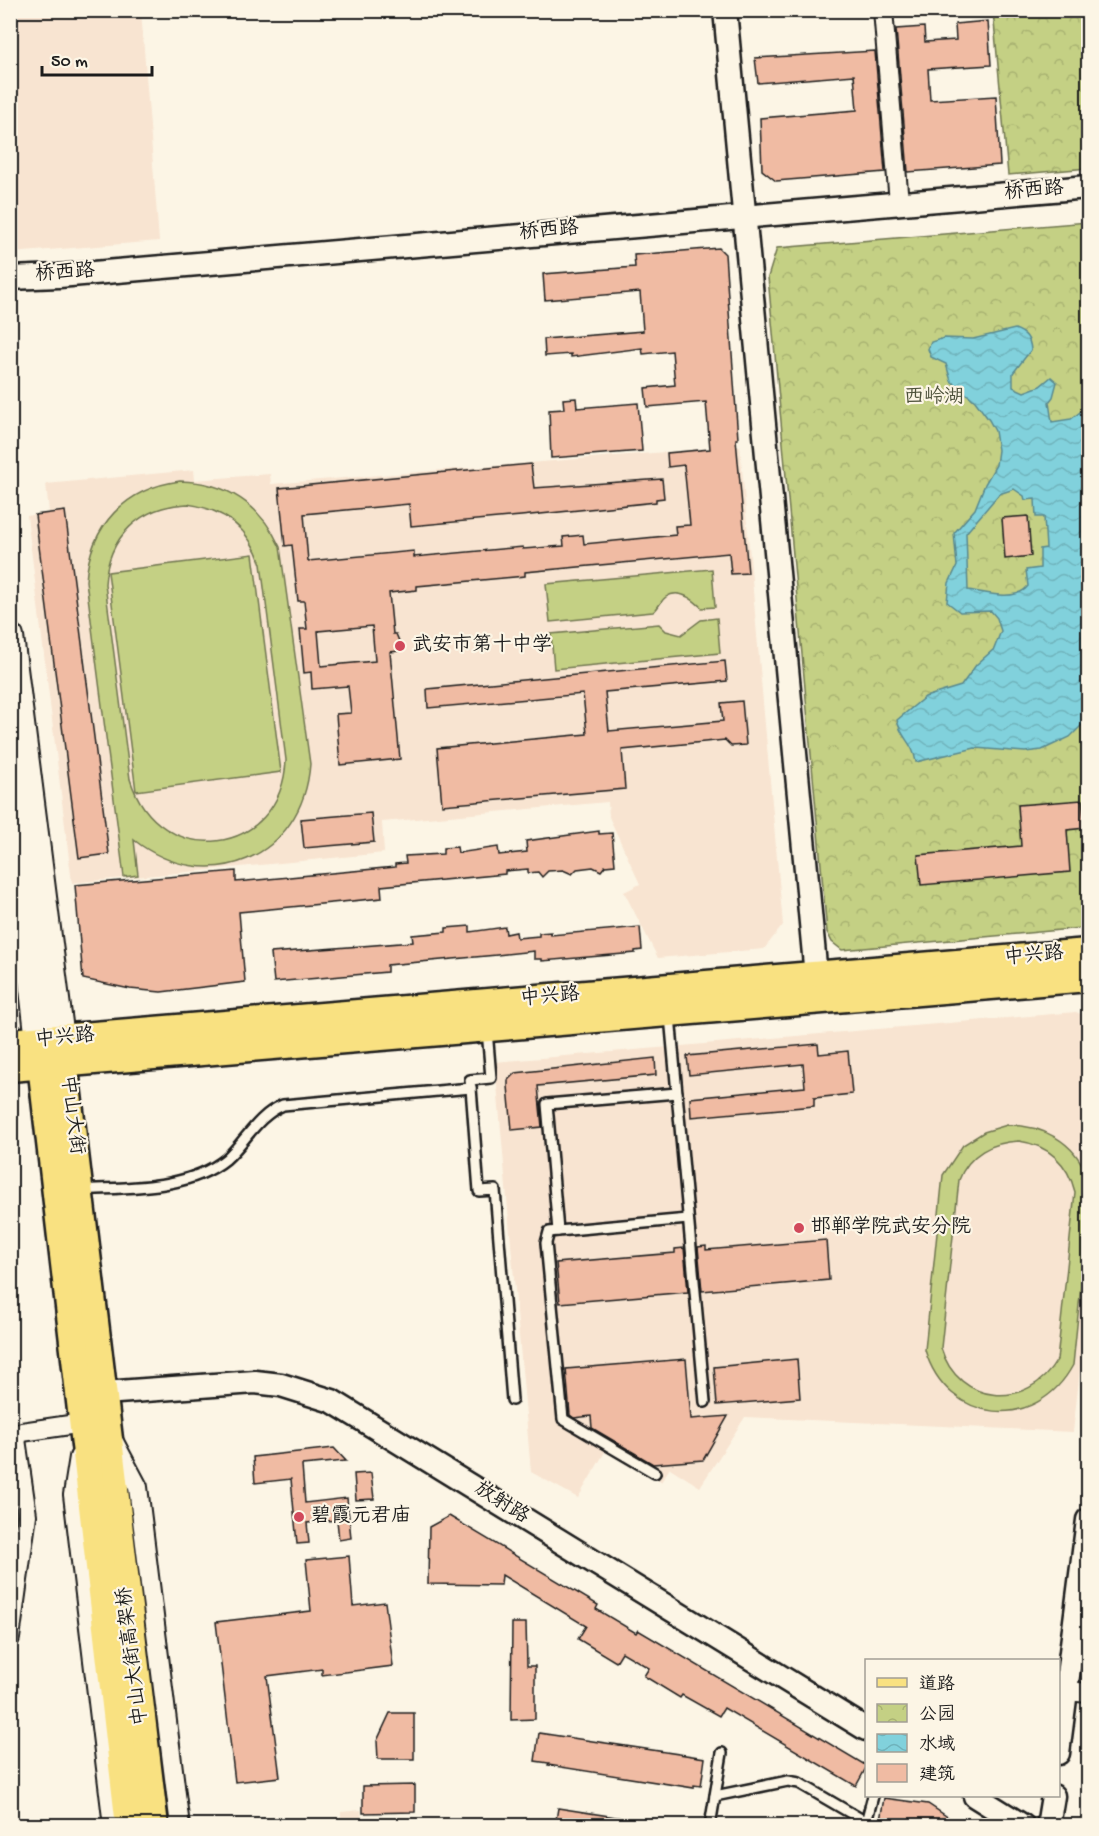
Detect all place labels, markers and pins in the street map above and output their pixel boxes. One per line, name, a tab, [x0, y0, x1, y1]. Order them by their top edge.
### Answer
place label: 武安市第十中学	[412, 633, 552, 658]
marker: 武安市第十中学	[393, 639, 407, 653]
place label: 邯郸学院武安分院	[811, 1215, 971, 1240]
marker: 邯郸学院武安分院	[792, 1221, 806, 1235]
place label: 碧霞元君庙	[311, 1504, 411, 1529]
marker: 碧霞元君庙	[292, 1510, 306, 1524]

